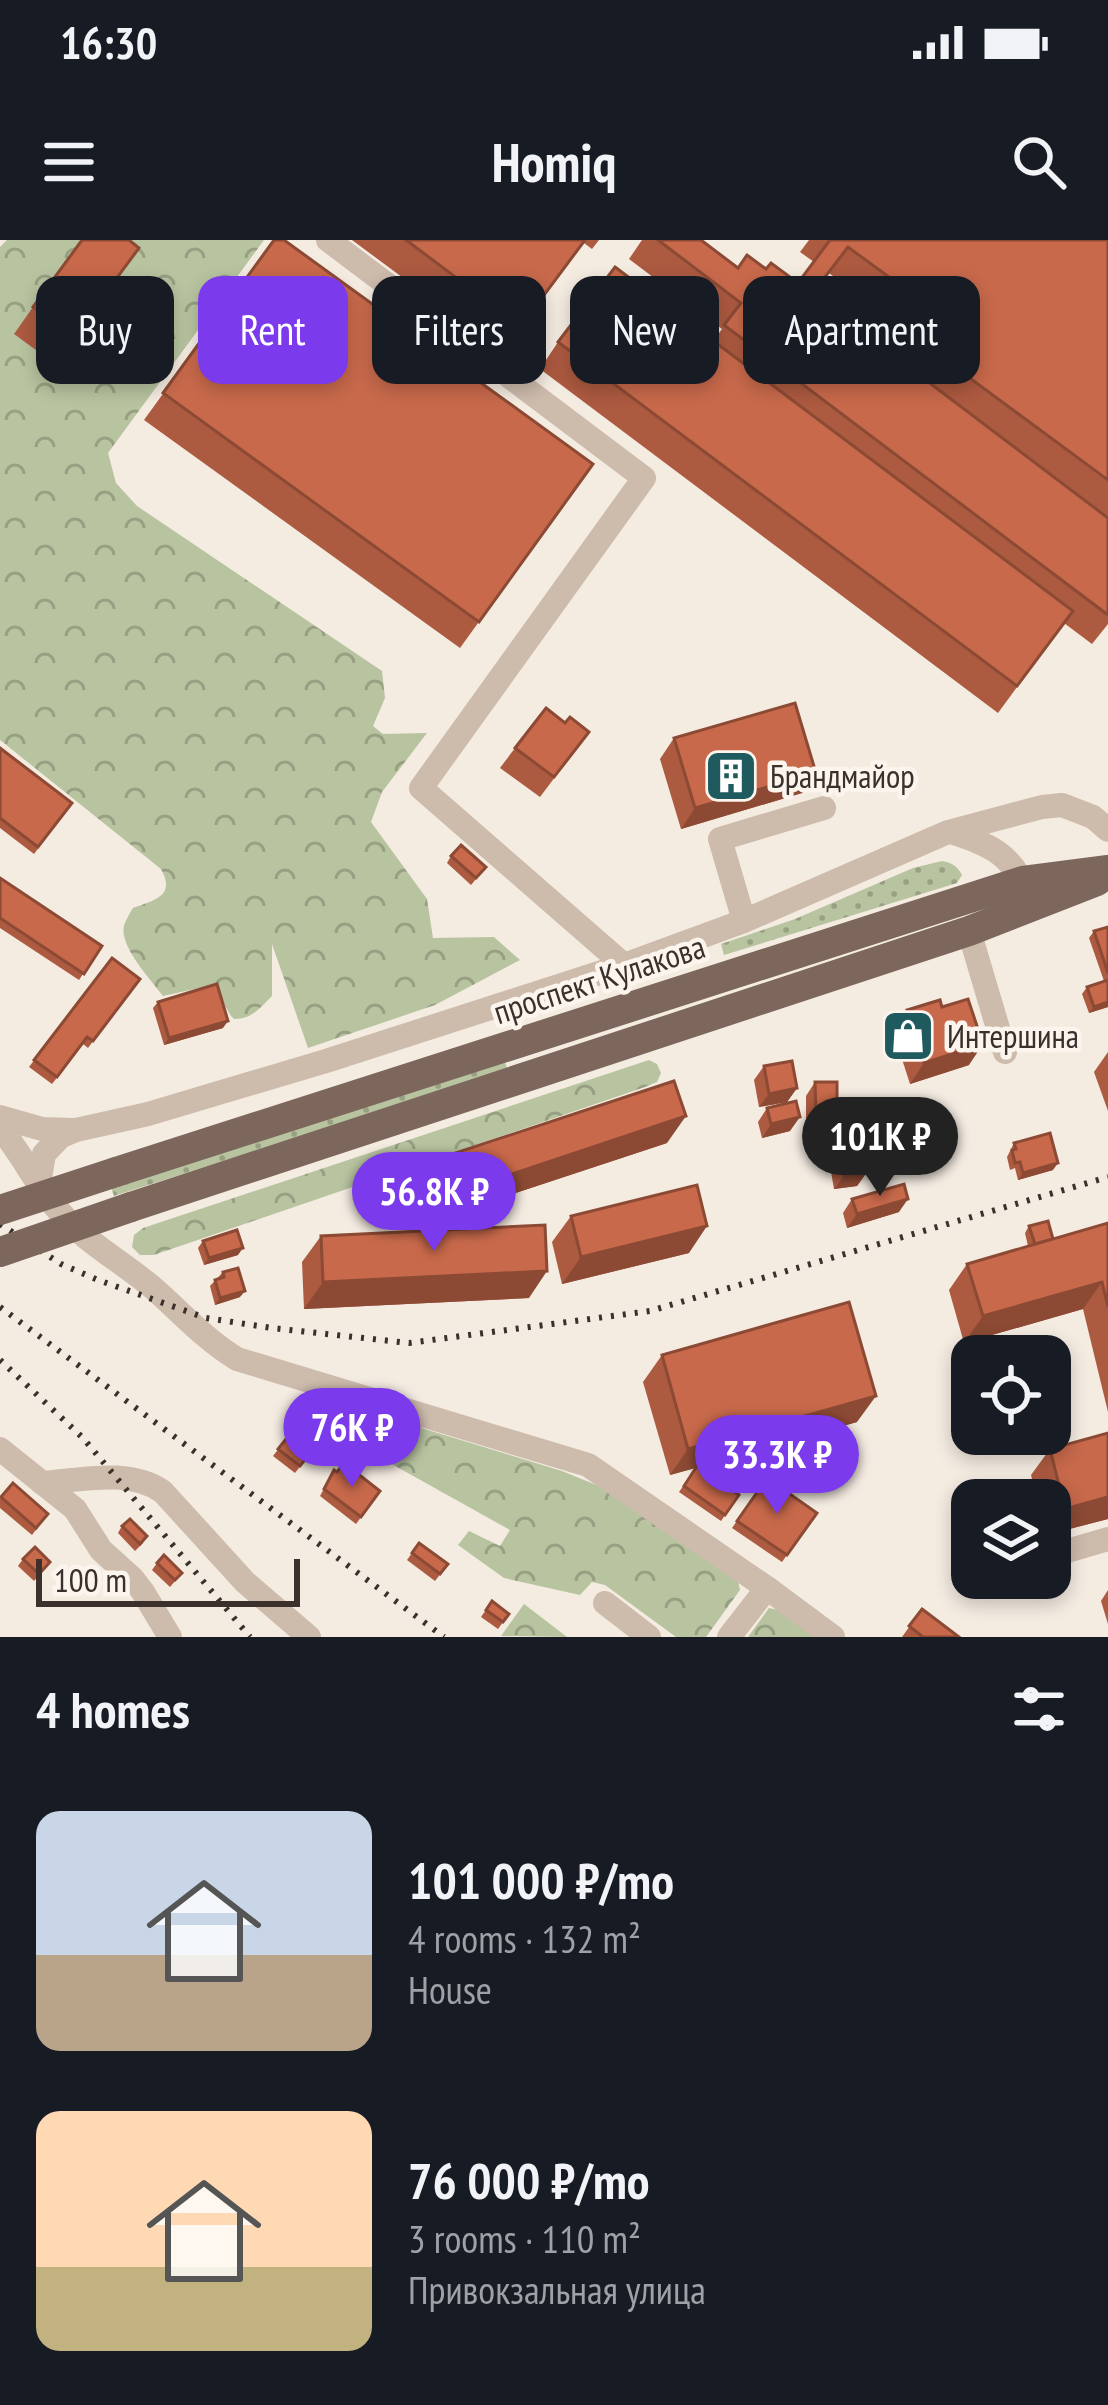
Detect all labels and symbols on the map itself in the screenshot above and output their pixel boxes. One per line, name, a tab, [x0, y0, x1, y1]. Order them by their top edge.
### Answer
building icon: Брандмайор	[703, 748, 759, 804]
place label: Брандмайор	[770, 754, 915, 797]
street label: проспект Кулакова	[488, 924, 710, 1033]
shop icon: Интершина	[880, 1008, 936, 1064]
place label: Интершина	[947, 1014, 1079, 1057]
pin: 101K ₽	[782, 1097, 978, 1199]
pin: 56.8K ₽	[323, 1152, 545, 1254]
pin: 76K ₽	[268, 1388, 436, 1490]
pin: 33.3K ₽	[666, 1415, 888, 1517]
scale bar	[36, 1553, 300, 1606]

